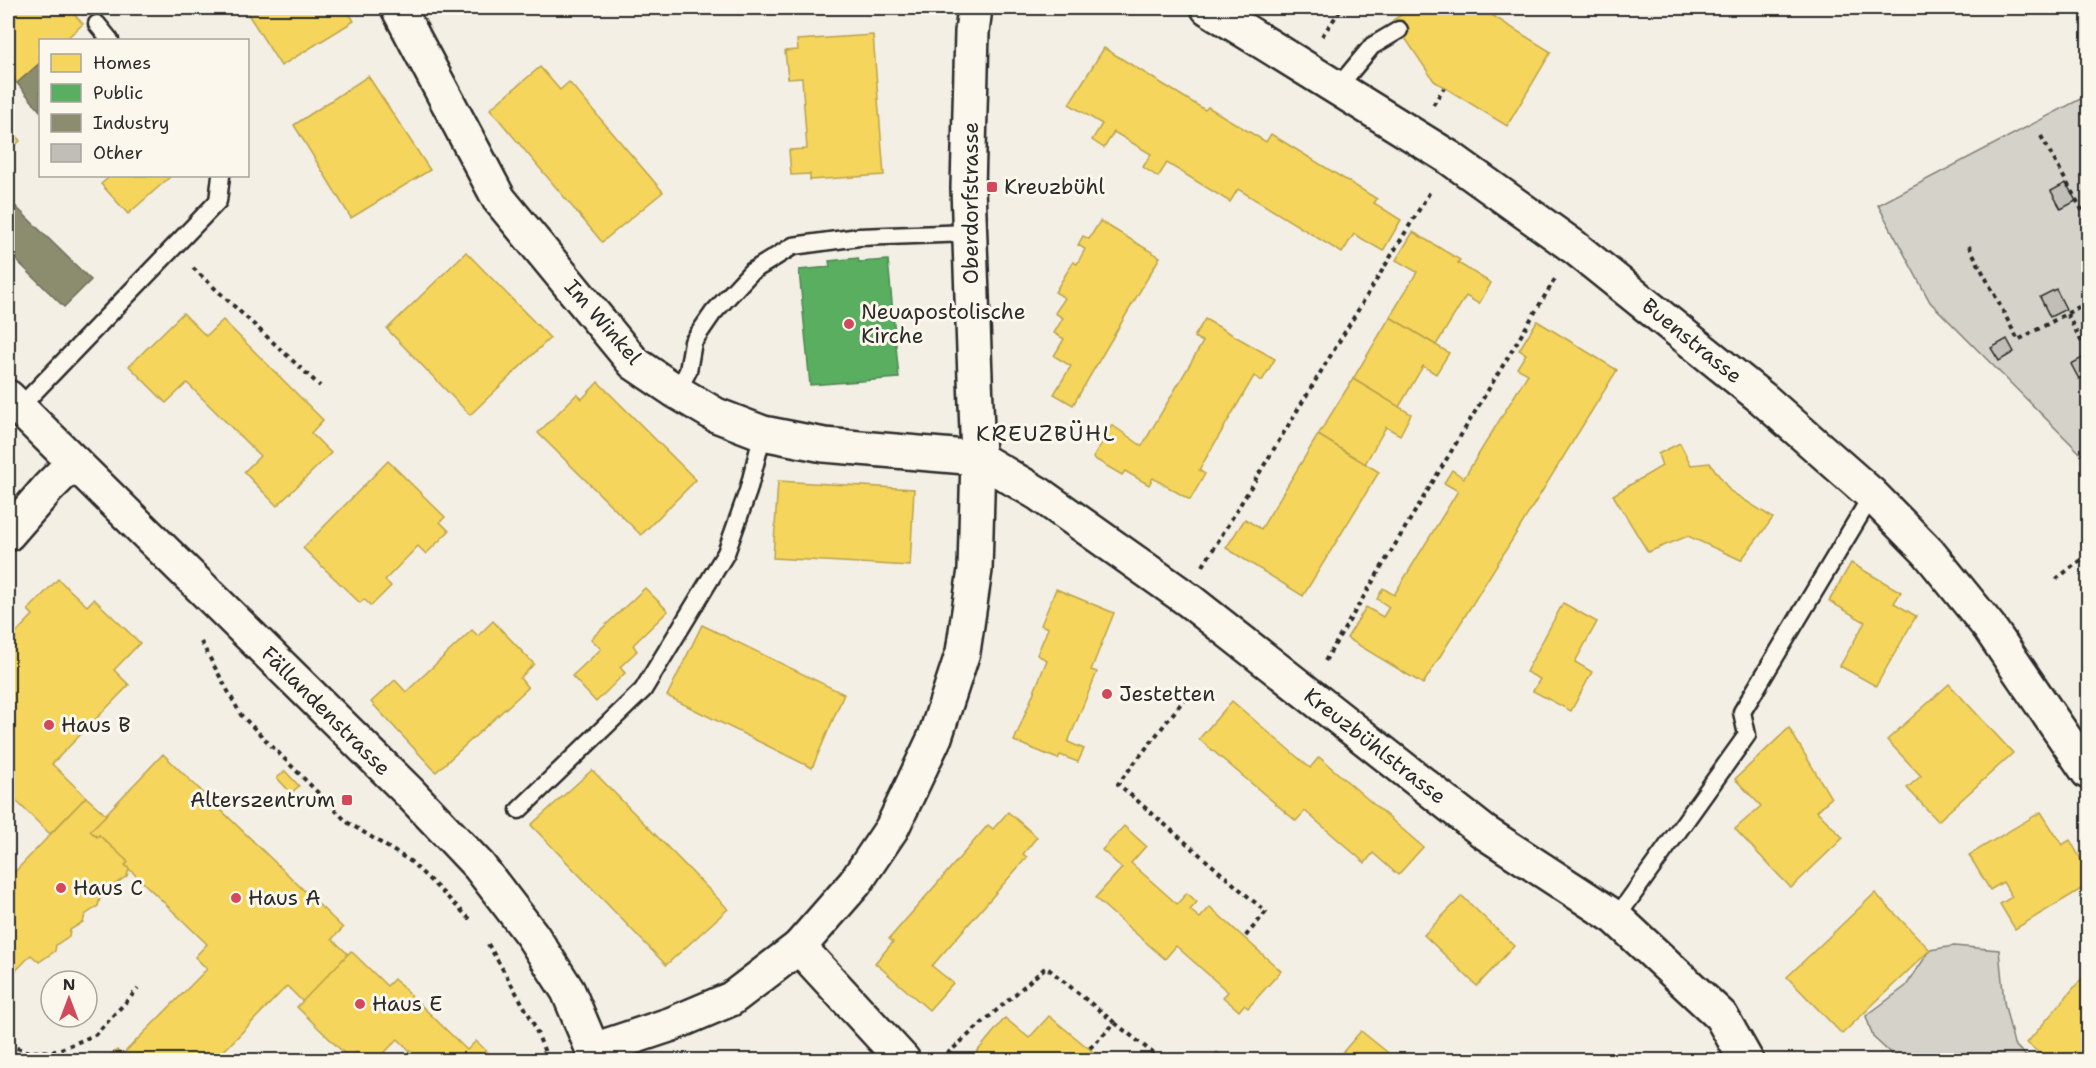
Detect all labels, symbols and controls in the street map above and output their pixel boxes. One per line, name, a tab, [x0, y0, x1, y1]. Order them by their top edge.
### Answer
legend	[39, 39, 249, 177]
text: Homes	[93, 51, 151, 75]
text: Public	[93, 81, 143, 105]
text: Industry	[93, 111, 169, 135]
street label: Oberdorfstrasse	[957, 122, 985, 284]
text: Other	[93, 141, 143, 165]
place label: Kreuzbühl	[1004, 173, 1105, 201]
marker: Kreuzbühl	[985, 180, 999, 194]
street label: Im Winkel	[558, 273, 648, 371]
street label: Buenstrasse	[1636, 292, 1748, 390]
place label: Neuapostolische Kirche	[861, 298, 1026, 350]
marker: Neuapostolische Kirche	[842, 317, 856, 331]
district label: KREUZBÜHL	[976, 419, 1116, 448]
street label: Fällandenstrasse	[255, 640, 397, 782]
place label: Jestetten	[1119, 680, 1215, 708]
street label: Kreuzbühlstrasse	[1298, 682, 1452, 810]
marker: Jestetten	[1100, 687, 1114, 701]
place label: Haus B	[61, 711, 131, 739]
marker: Haus B	[42, 718, 56, 732]
place label: Alterszentrum	[190, 786, 335, 814]
marker: Alterszentrum	[340, 793, 354, 807]
place label: Haus C	[73, 874, 143, 902]
marker: Haus C	[54, 881, 68, 895]
place label: Haus A	[248, 884, 321, 912]
marker: Haus A	[229, 891, 243, 905]
north arrow	[39, 969, 99, 1029]
text: N	[63, 974, 75, 995]
place label: Haus E	[372, 990, 442, 1018]
marker: Haus E	[353, 997, 367, 1011]

